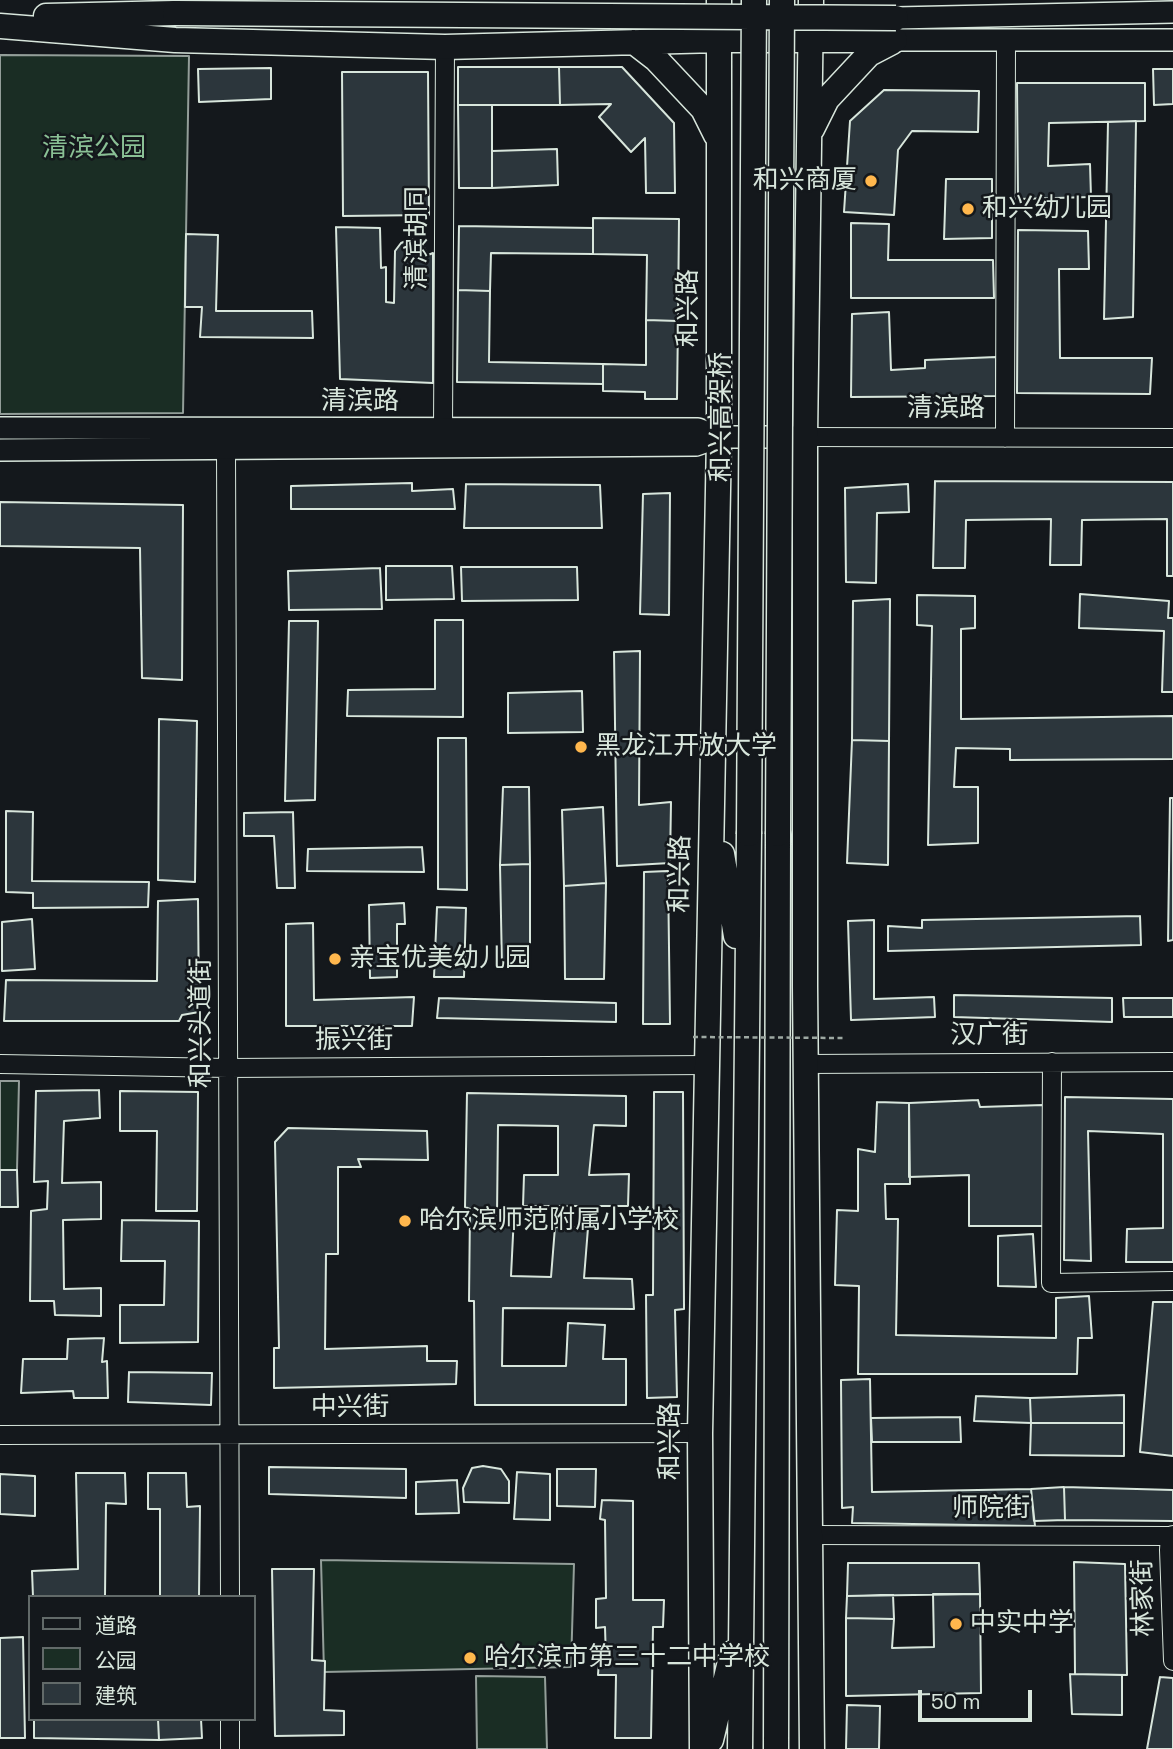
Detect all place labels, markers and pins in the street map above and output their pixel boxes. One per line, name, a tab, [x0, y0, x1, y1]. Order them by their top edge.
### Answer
place label: 和兴商厦	[753, 165, 857, 197]
marker: 和兴商厦	[863, 173, 879, 189]
place label: 和兴幼儿园	[982, 193, 1112, 225]
marker: 和兴幼儿园	[960, 201, 976, 217]
place label: 黑龙江开放大学	[595, 731, 777, 763]
marker: 黑龙江开放大学	[573, 739, 589, 755]
place label: 亲宝优美幼儿园	[349, 943, 531, 975]
marker: 亲宝优美幼儿园	[327, 951, 343, 967]
place label: 哈尔滨师范附属小学校	[419, 1205, 679, 1237]
marker: 哈尔滨师范附属小学校	[397, 1213, 413, 1229]
place label: 中实中学	[970, 1608, 1074, 1640]
marker: 中实中学	[948, 1616, 964, 1632]
place label: 哈尔滨市第三十二中学校	[484, 1642, 770, 1674]
marker: 哈尔滨市第三十二中学校	[462, 1650, 478, 1666]

